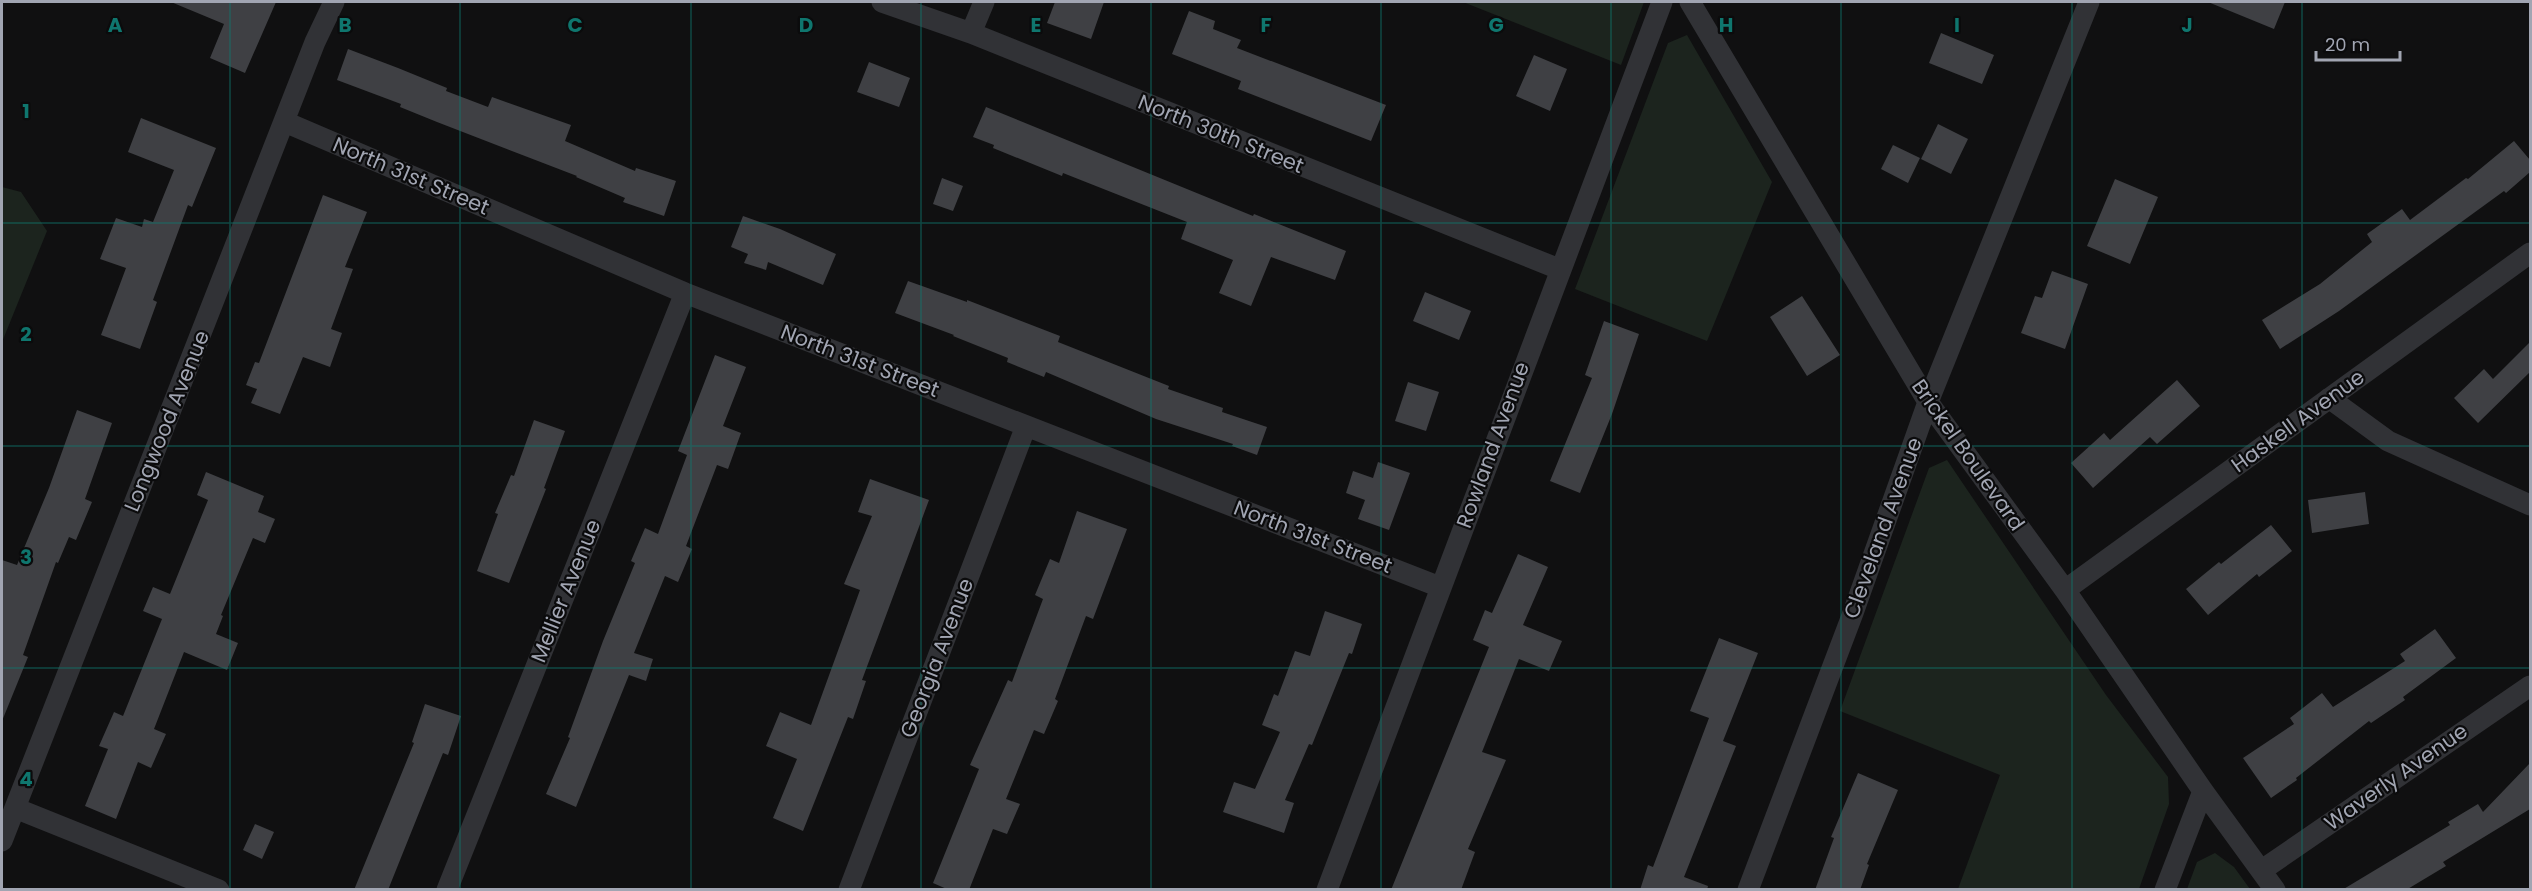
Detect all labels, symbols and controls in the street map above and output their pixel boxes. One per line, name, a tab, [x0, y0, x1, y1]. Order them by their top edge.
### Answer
text: A	[108, 11, 123, 39]
text: B	[338, 11, 352, 39]
text: C	[567, 11, 583, 39]
text: D	[799, 11, 813, 39]
text: E	[1031, 11, 1041, 39]
text: F	[1261, 11, 1272, 39]
text: G	[1488, 11, 1504, 39]
text: H	[1719, 11, 1733, 39]
text: I	[1954, 11, 1960, 39]
text: J	[2181, 11, 2193, 39]
scale bar	[2316, 24, 2400, 62]
text: 20 m	[2325, 32, 2370, 57]
street label: North 30th Street	[1134, 87, 1308, 180]
text: 1	[22, 97, 30, 125]
street label: North 31st Street	[328, 129, 494, 222]
street label: North 31st Street	[777, 317, 944, 404]
text: 2	[20, 320, 32, 348]
street label: Longwood Avenue	[117, 326, 216, 516]
street label: Rowland Avenue	[1449, 358, 1536, 532]
street label: Haskell Avenue	[2225, 362, 2370, 479]
street label: Brickel Boulevard	[1905, 373, 2032, 536]
street label: Cleveland Avenue	[1836, 433, 1929, 622]
street label: North 31st Street	[1230, 493, 1397, 580]
street label: Mellier Avenue	[524, 515, 607, 667]
text: 3	[20, 543, 32, 571]
street label: Georgia Avenue	[893, 574, 980, 742]
street label: Waverly Avenue	[2318, 716, 2473, 837]
text: 4	[19, 765, 33, 793]

